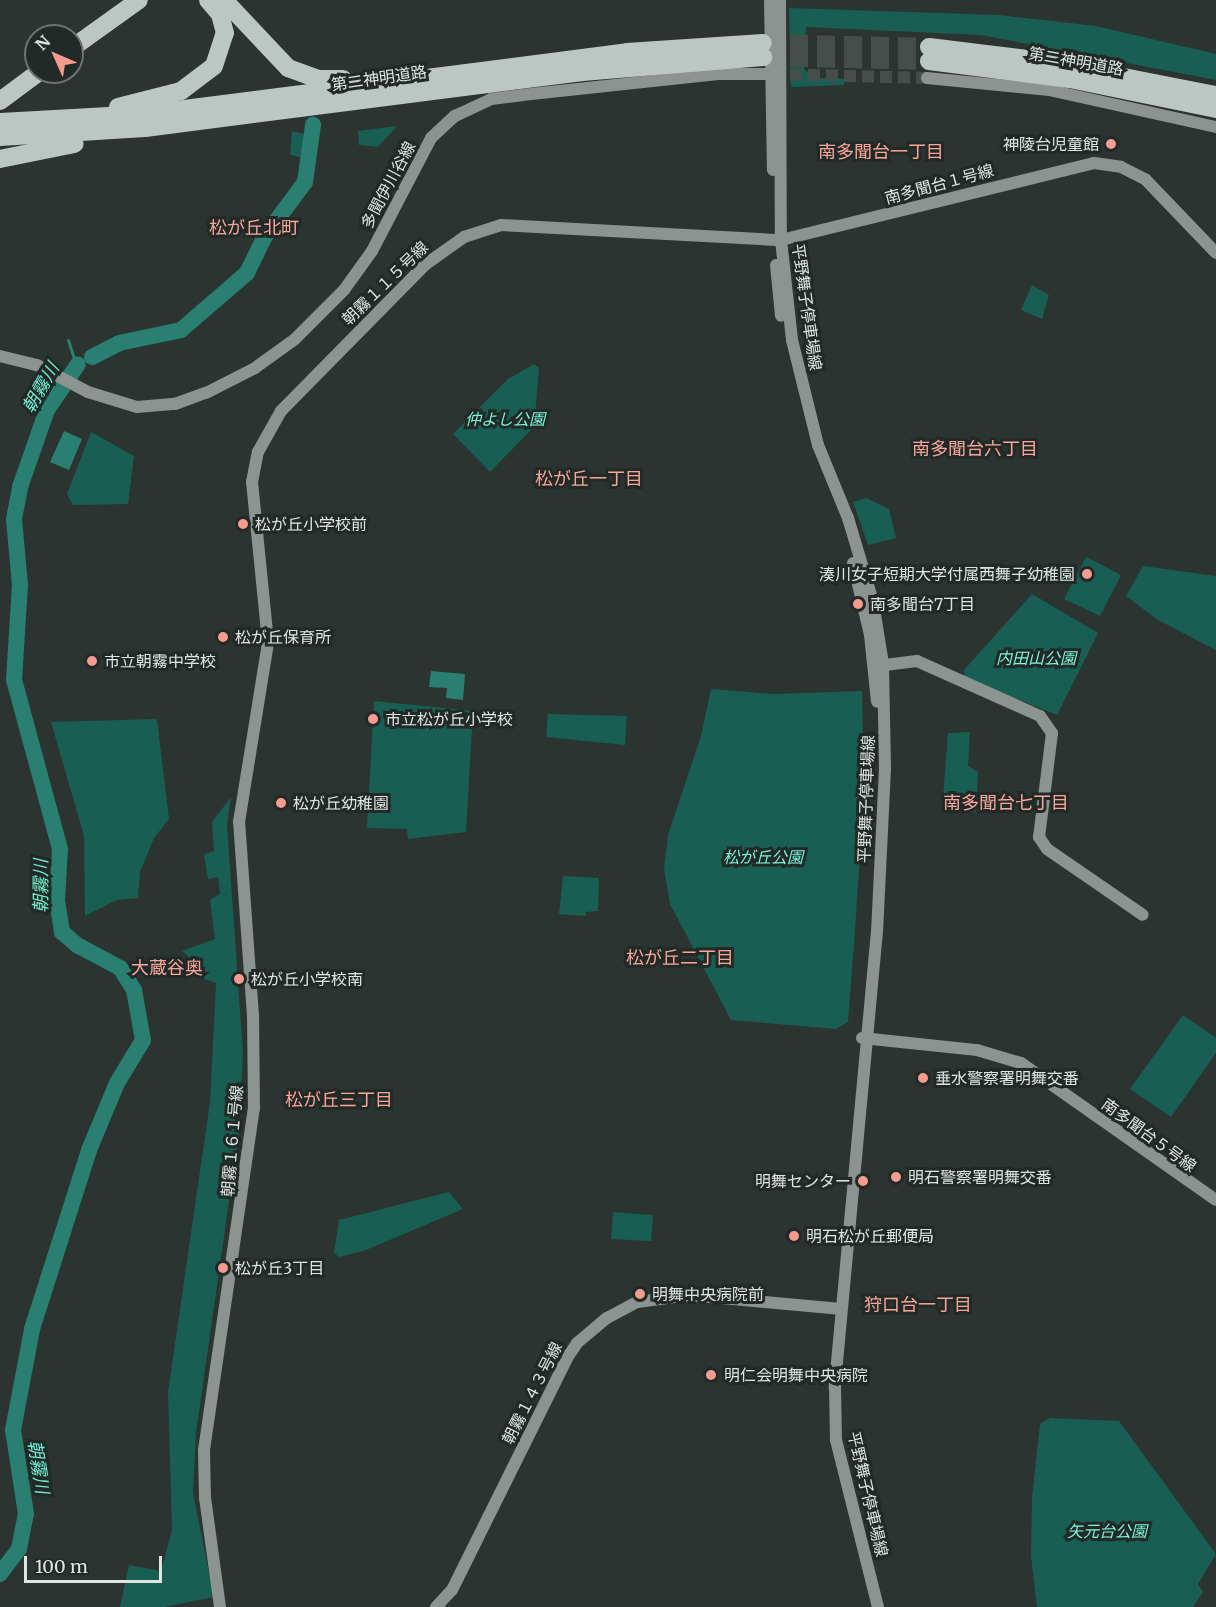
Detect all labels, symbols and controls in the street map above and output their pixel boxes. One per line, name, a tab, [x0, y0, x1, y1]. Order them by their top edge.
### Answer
north arrow	[24, 24, 84, 84]
text: N	[31, 31, 54, 54]
street label: 第二神明道路	[1027, 43, 1125, 79]
street label: 第二神明道路	[330, 62, 428, 94]
place label: 神陵台児童館	[1003, 134, 1099, 154]
marker: 神陵台児童館	[1104, 137, 1118, 151]
street label: 多聞伊川谷線	[357, 138, 419, 232]
district label: 南多聞台一丁目	[818, 141, 944, 163]
street label: 南多聞台１号線	[882, 160, 996, 208]
district label: 松が丘北町	[209, 217, 299, 239]
street label: 朝霧１１５号線	[338, 237, 432, 329]
street label: 平野舞子停車場線	[789, 242, 825, 372]
water label: 朝霧川	[18, 359, 64, 417]
park label: 仲よし公園	[465, 409, 545, 429]
district label: 南多聞台六丁目	[912, 438, 1038, 460]
district label: 松が丘一丁目	[535, 468, 643, 490]
place label: 松が丘小学校前	[255, 514, 367, 534]
marker: 松が丘小学校前	[236, 517, 250, 531]
place label: 湊川女子短期大学付属西舞子幼稚園	[819, 564, 1075, 584]
marker: 湊川女子短期大学付属西舞子幼稚園	[1080, 567, 1094, 581]
place label: 南多聞台7丁目	[870, 594, 975, 614]
marker: 南多聞台7丁目	[851, 597, 865, 611]
place label: 松が丘保育所	[235, 627, 331, 647]
marker: 松が丘保育所	[216, 630, 230, 644]
park label: 内田山公園	[996, 648, 1076, 668]
place label: 市立朝霧中学校	[104, 651, 216, 671]
marker: 市立朝霧中学校	[85, 654, 99, 668]
place label: 市立松が丘小学校	[385, 709, 513, 729]
marker: 市立松が丘小学校	[366, 712, 380, 726]
street label: 平野舞子停車場線	[854, 735, 878, 863]
district label: 南多聞台七丁目	[943, 792, 1069, 814]
place label: 松が丘幼稚園	[293, 793, 389, 813]
marker: 松が丘幼稚園	[274, 796, 288, 810]
park label: 松が丘公園	[723, 847, 803, 867]
water label: 朝霧川	[30, 859, 52, 913]
district label: 松が丘二丁目	[626, 947, 734, 969]
district label: 大蔵谷奥	[131, 957, 203, 979]
place label: 松が丘小学校南	[251, 969, 363, 989]
marker: 松が丘小学校南	[232, 972, 246, 986]
place label: 垂水警察署明舞交番	[935, 1068, 1079, 1088]
marker: 垂水警察署明舞交番	[916, 1071, 930, 1085]
street label: 朝霧１６１号線	[218, 1084, 246, 1198]
district label: 松が丘三丁目	[285, 1089, 393, 1111]
street label: 南多聞台５号線	[1098, 1094, 1200, 1176]
place label: 明石警察署明舞交番	[908, 1167, 1052, 1187]
marker: 明石警察署明舞交番	[889, 1170, 903, 1184]
place label: 明舞センター	[755, 1171, 851, 1191]
marker: 明舞センター	[856, 1174, 870, 1188]
place label: 明石松が丘郵便局	[806, 1226, 934, 1246]
marker: 明石松が丘郵便局	[787, 1229, 801, 1243]
place label: 松が丘3丁目	[235, 1258, 324, 1278]
marker: 松が丘3丁目	[216, 1261, 230, 1275]
place label: 明舞中央病院前	[652, 1284, 764, 1304]
marker: 明舞中央病院前	[633, 1287, 647, 1301]
district label: 狩口台一丁目	[864, 1294, 972, 1316]
street label: 朝霧１４３号線	[498, 1339, 566, 1447]
place label: 明仁会明舞中央病院	[724, 1365, 868, 1385]
marker: 明仁会明舞中央病院	[702, 1366, 720, 1384]
street label: 平野舞子停車場線	[844, 1429, 892, 1559]
water label: 朝霧川	[23, 1439, 53, 1495]
park label: 矢元台公園	[1067, 1521, 1147, 1541]
scale bar	[27, 1544, 165, 1582]
text: 100 m	[35, 1555, 88, 1578]

